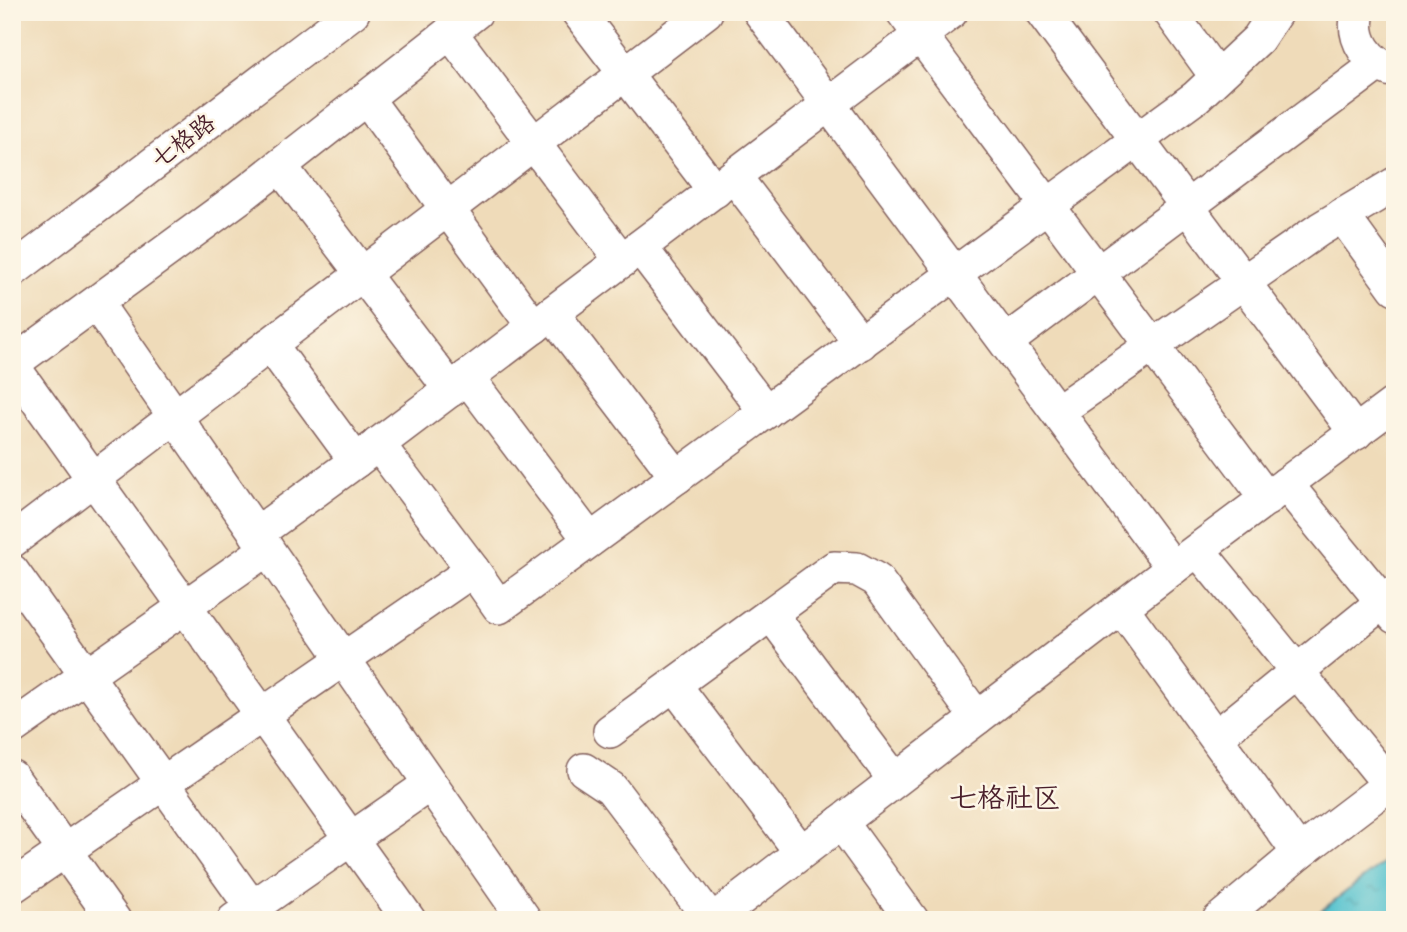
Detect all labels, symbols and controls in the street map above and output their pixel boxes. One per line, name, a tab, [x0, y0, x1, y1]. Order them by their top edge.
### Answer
street label: 七格路	[146, 108, 222, 176]
district label: 七格社区	[949, 781, 1061, 818]

